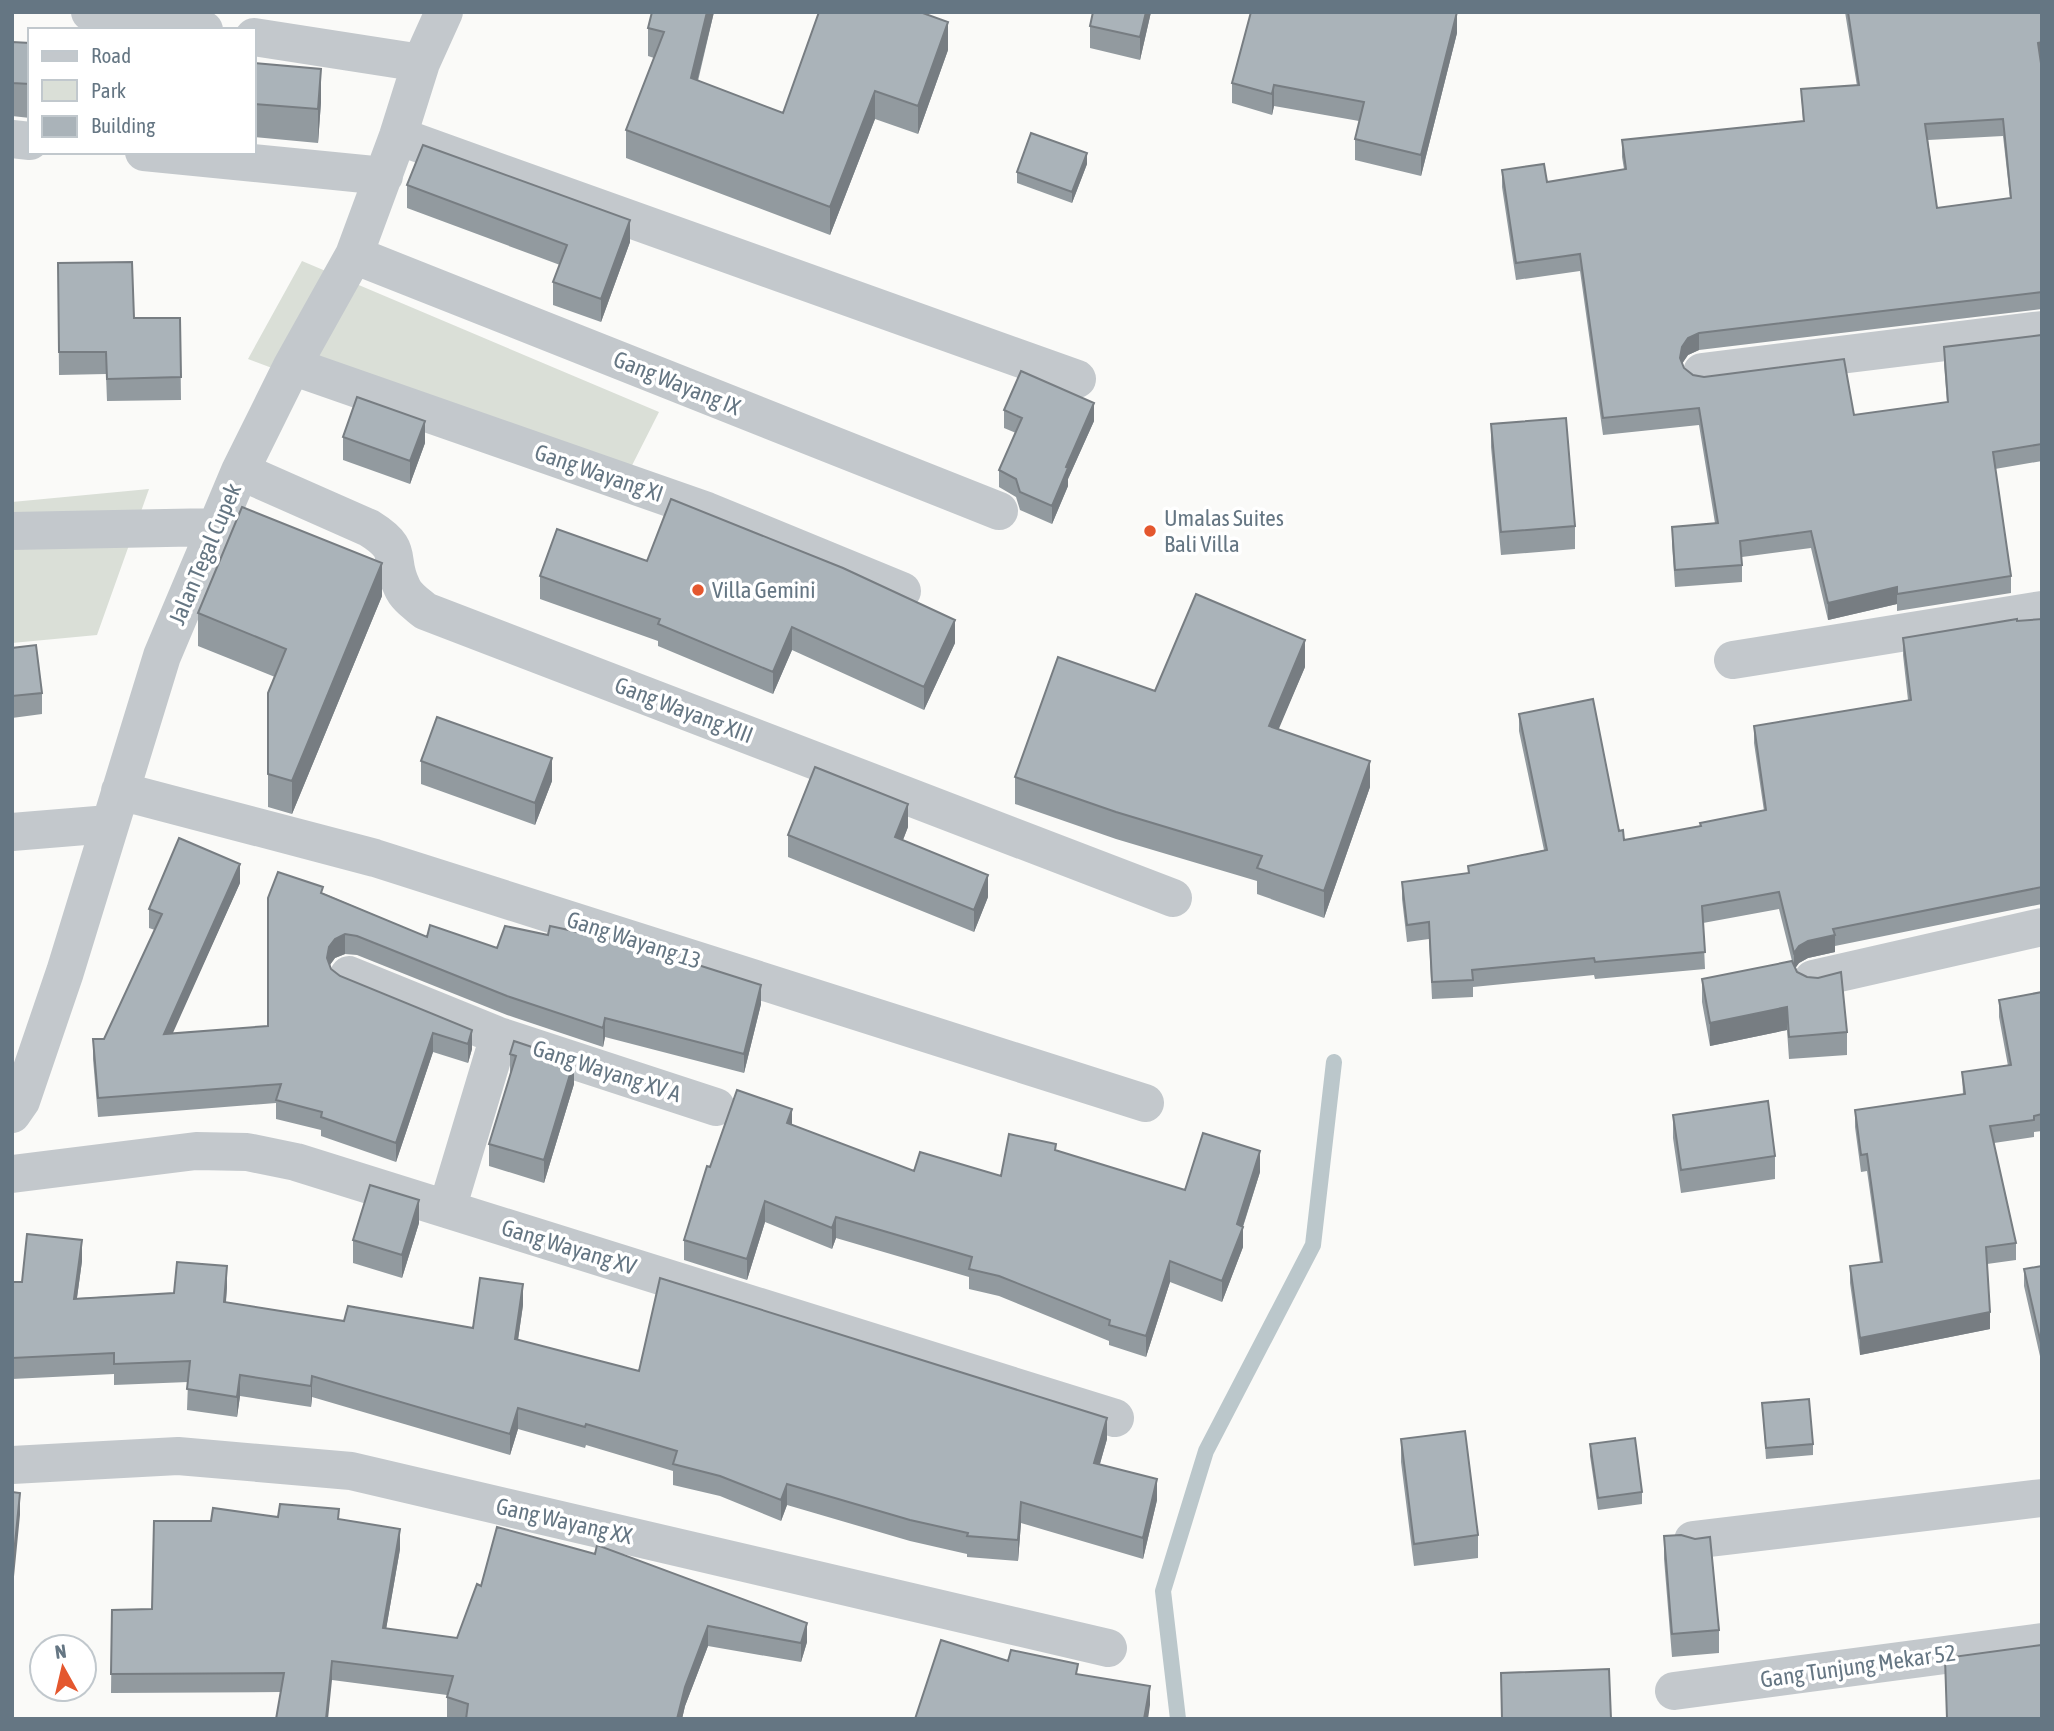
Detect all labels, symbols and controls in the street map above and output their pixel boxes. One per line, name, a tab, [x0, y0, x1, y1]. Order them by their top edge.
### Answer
legend	[28, 28, 256, 154]
text: Road	[91, 43, 131, 67]
text: Park	[91, 78, 126, 102]
text: Building	[91, 113, 155, 137]
street label: Gang Wayang IX	[610, 346, 745, 420]
street label: Gang Wayang XI	[531, 439, 667, 507]
street label: Jalan Tegal Cupek	[164, 480, 246, 628]
place label: Umalas Suites Bali Villa	[1164, 505, 1284, 557]
marker: Umalas Suites Bali Villa	[1142, 523, 1158, 539]
place label: Villa Gemini	[712, 577, 816, 603]
marker: Villa Gemini	[690, 582, 706, 598]
street label: Gang Wayang XIII	[611, 672, 757, 748]
street label: Gang Wayang 13	[564, 906, 704, 974]
street label: Gang Wayang XV A	[530, 1035, 685, 1107]
street label: Gang Wayang XV	[498, 1214, 640, 1280]
street label: Gang Wayang XX	[494, 1493, 635, 1549]
north arrow	[28, 1633, 98, 1703]
text: N	[54, 1639, 68, 1663]
street label: Gang Tunjung Mekar 52	[1759, 1639, 1957, 1693]

